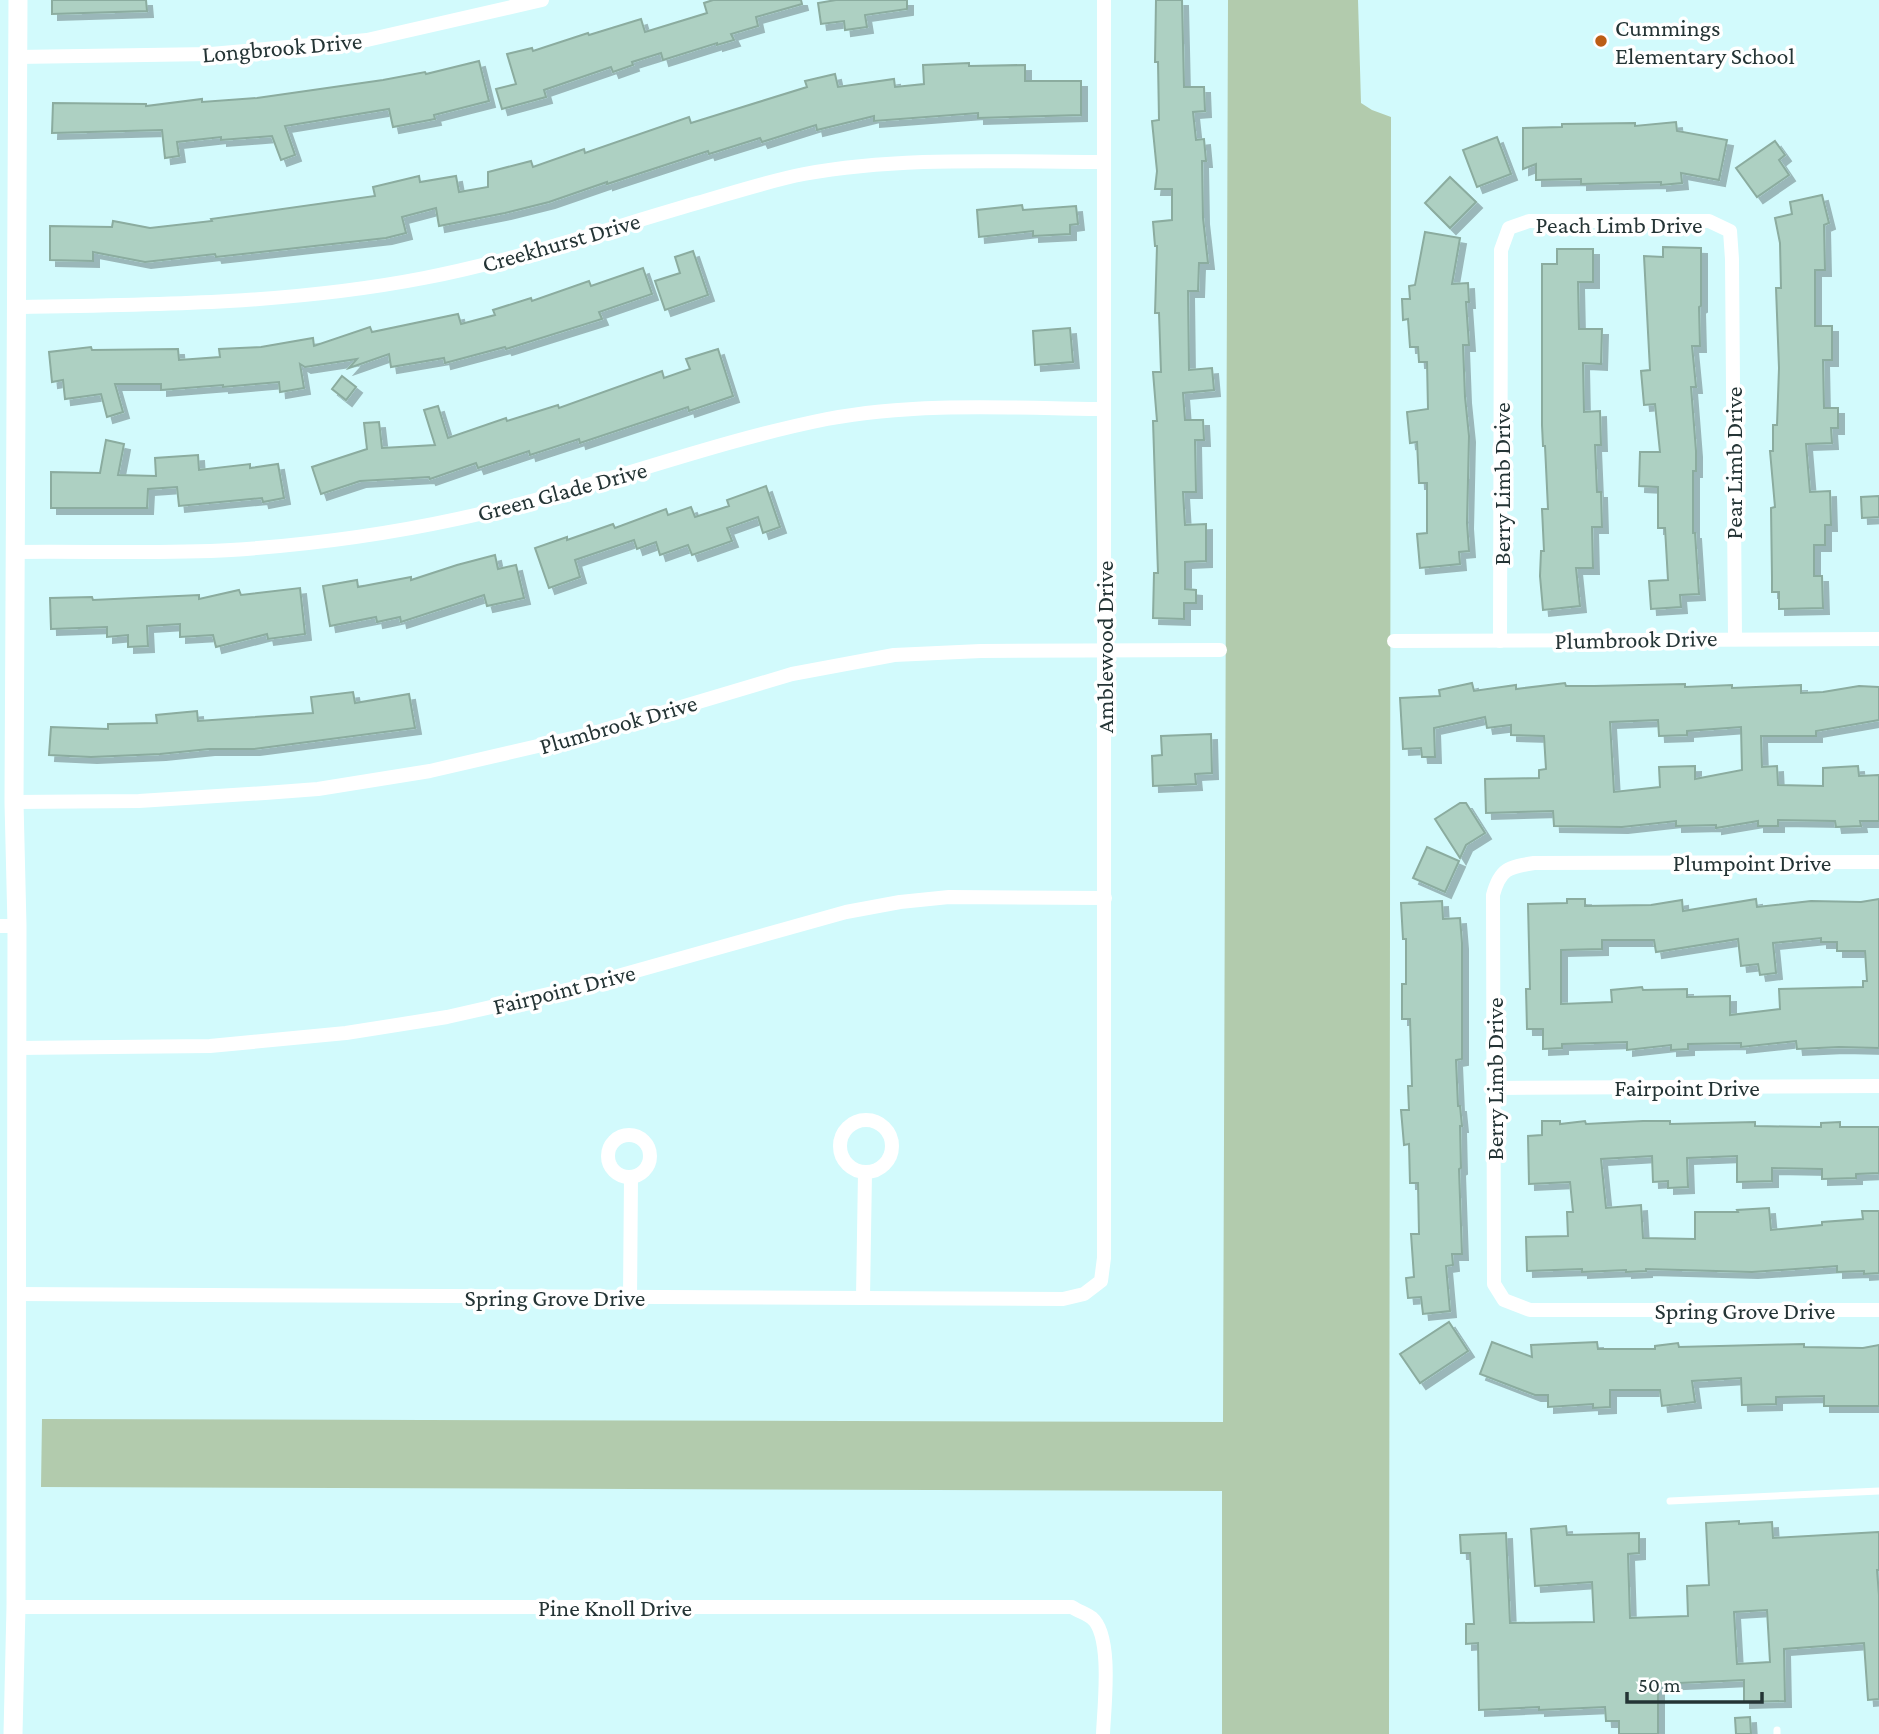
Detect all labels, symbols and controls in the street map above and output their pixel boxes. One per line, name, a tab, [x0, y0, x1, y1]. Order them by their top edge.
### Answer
place label: Cummings Elementary School	[1615, 14, 1795, 69]
street label: Longbrook Drive	[201, 27, 363, 67]
marker: Cummings Elementary School	[1593, 33, 1609, 49]
street label: Creekhurst Drive	[479, 207, 643, 277]
street label: Peach Limb Drive	[1535, 211, 1703, 238]
street label: Pear Limb Drive	[1720, 387, 1747, 539]
street label: Berry Limb Drive	[1488, 403, 1515, 565]
street label: Green Glade Drive	[474, 455, 650, 527]
street label: Amblewood Drive	[1091, 561, 1118, 733]
street label: Plumbrook Drive	[1554, 624, 1718, 654]
street label: Plumbrook Drive	[536, 689, 700, 759]
street label: Plumpoint Drive	[1673, 849, 1831, 876]
street label: Fairpoint Drive	[490, 958, 638, 1020]
street label: Berry Limb Drive	[1481, 998, 1508, 1160]
street label: Fairpoint Drive	[1614, 1074, 1760, 1101]
street label: Spring Grove Drive	[465, 1284, 645, 1311]
street label: Spring Grove Drive	[1655, 1297, 1835, 1324]
street label: Pine Knoll Drive	[538, 1594, 692, 1621]
scale bar	[1627, 1660, 1762, 1704]
text: 50 m	[1638, 1673, 1681, 1697]

